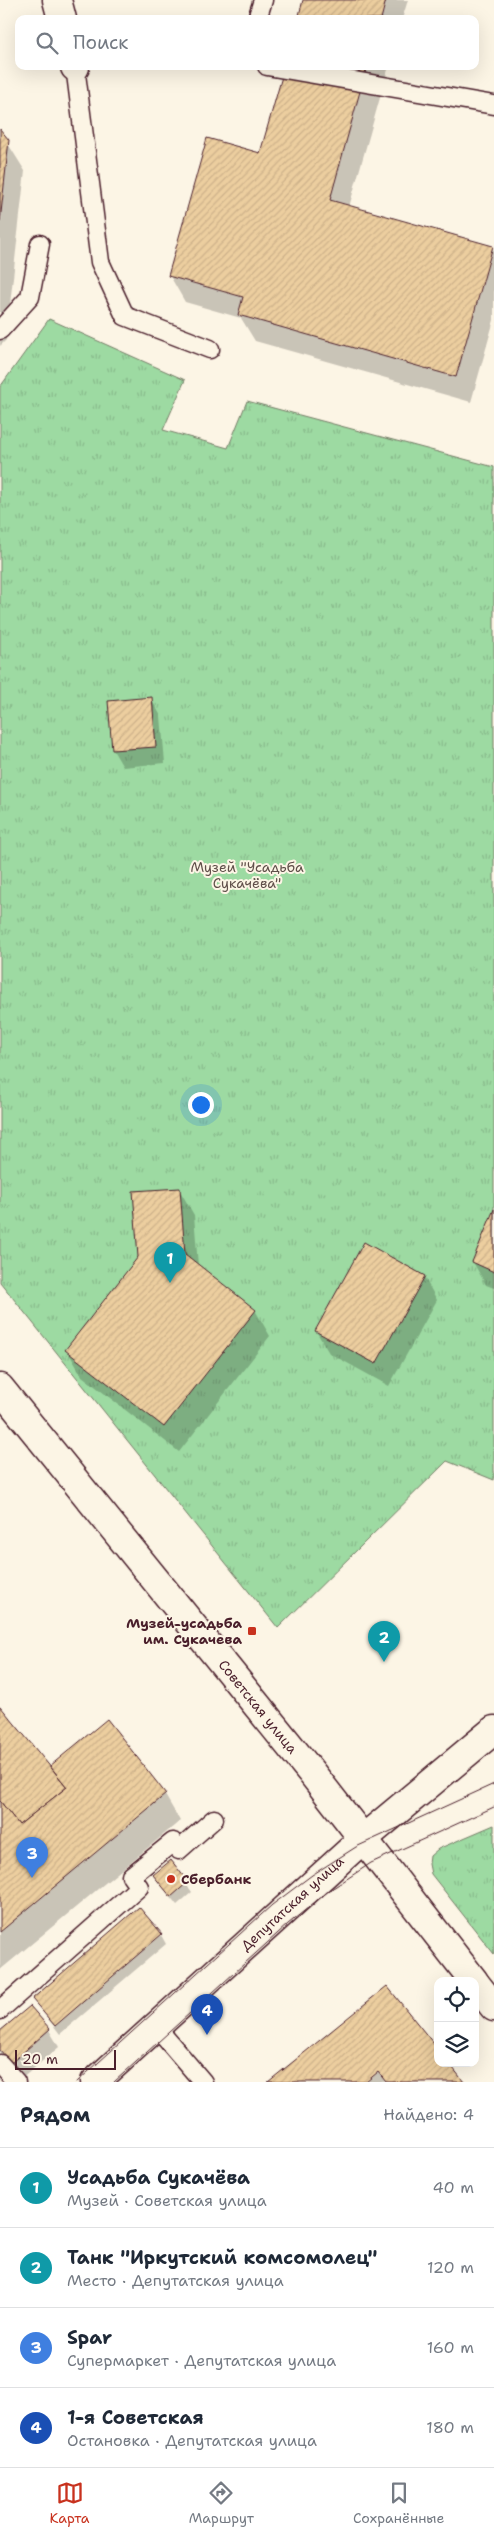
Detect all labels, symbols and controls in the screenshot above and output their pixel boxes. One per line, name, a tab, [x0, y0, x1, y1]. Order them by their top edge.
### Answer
search box	[15, 15, 479, 70]
icon: search	[33, 29, 61, 57]
text: Поиск	[73, 30, 128, 55]
park label: Музей "Усадьба Сукачёва"	[190, 858, 304, 892]
your location	[188, 1092, 214, 1118]
pin: 1	[154, 1242, 186, 1283]
place label: Музей-усадьба им. Сукачева	[126, 1614, 242, 1648]
pin: 2	[368, 1621, 400, 1662]
marker: Музей-усадьба им. Сукачева	[246, 1625, 258, 1637]
street label: Советская улица	[215, 1656, 302, 1758]
pin: 3	[16, 1837, 48, 1878]
street label: Депутатская улица	[237, 1852, 348, 1955]
place label: Сбербанк	[181, 1870, 251, 1888]
marker: Сбербанк	[165, 1873, 177, 1885]
map controls	[434, 1977, 479, 2067]
button: locate	[434, 1977, 479, 2022]
pin: 4	[191, 1994, 223, 2035]
button: layers	[434, 2022, 479, 2067]
scale bar	[15, 2047, 116, 2070]
text: 20 m	[22, 2050, 58, 2068]
text: Рядом	[20, 2101, 90, 2129]
text: Найдено: 4	[383, 2104, 474, 2125]
text: Усадьба Сукачёва	[67, 2165, 250, 2190]
text: 1	[32, 2177, 40, 2198]
text: 40 m	[432, 2177, 474, 2198]
text: Музей · Советская улица	[67, 2190, 267, 2211]
text: Танк "Иркутский комсомолец"	[67, 2245, 377, 2270]
text: 2	[30, 2257, 42, 2278]
text: 120 m	[427, 2257, 474, 2278]
text: Место · Депутатская улица	[67, 2270, 284, 2291]
text: Spar	[67, 2325, 112, 2350]
text: 3	[30, 2337, 42, 2358]
text: 160 m	[427, 2337, 474, 2358]
text: Супермаркет · Депутатская улица	[67, 2350, 336, 2371]
text: 1-я Советская	[67, 2405, 204, 2430]
text: 4	[30, 2417, 42, 2438]
text: 180 m	[426, 2417, 474, 2438]
text: Остановка · Депутатская улица	[67, 2430, 317, 2451]
tab: Карта	[50, 2479, 90, 2527]
tab: Маршрут	[189, 2479, 254, 2527]
tab: Сохранённые	[353, 2479, 444, 2527]

